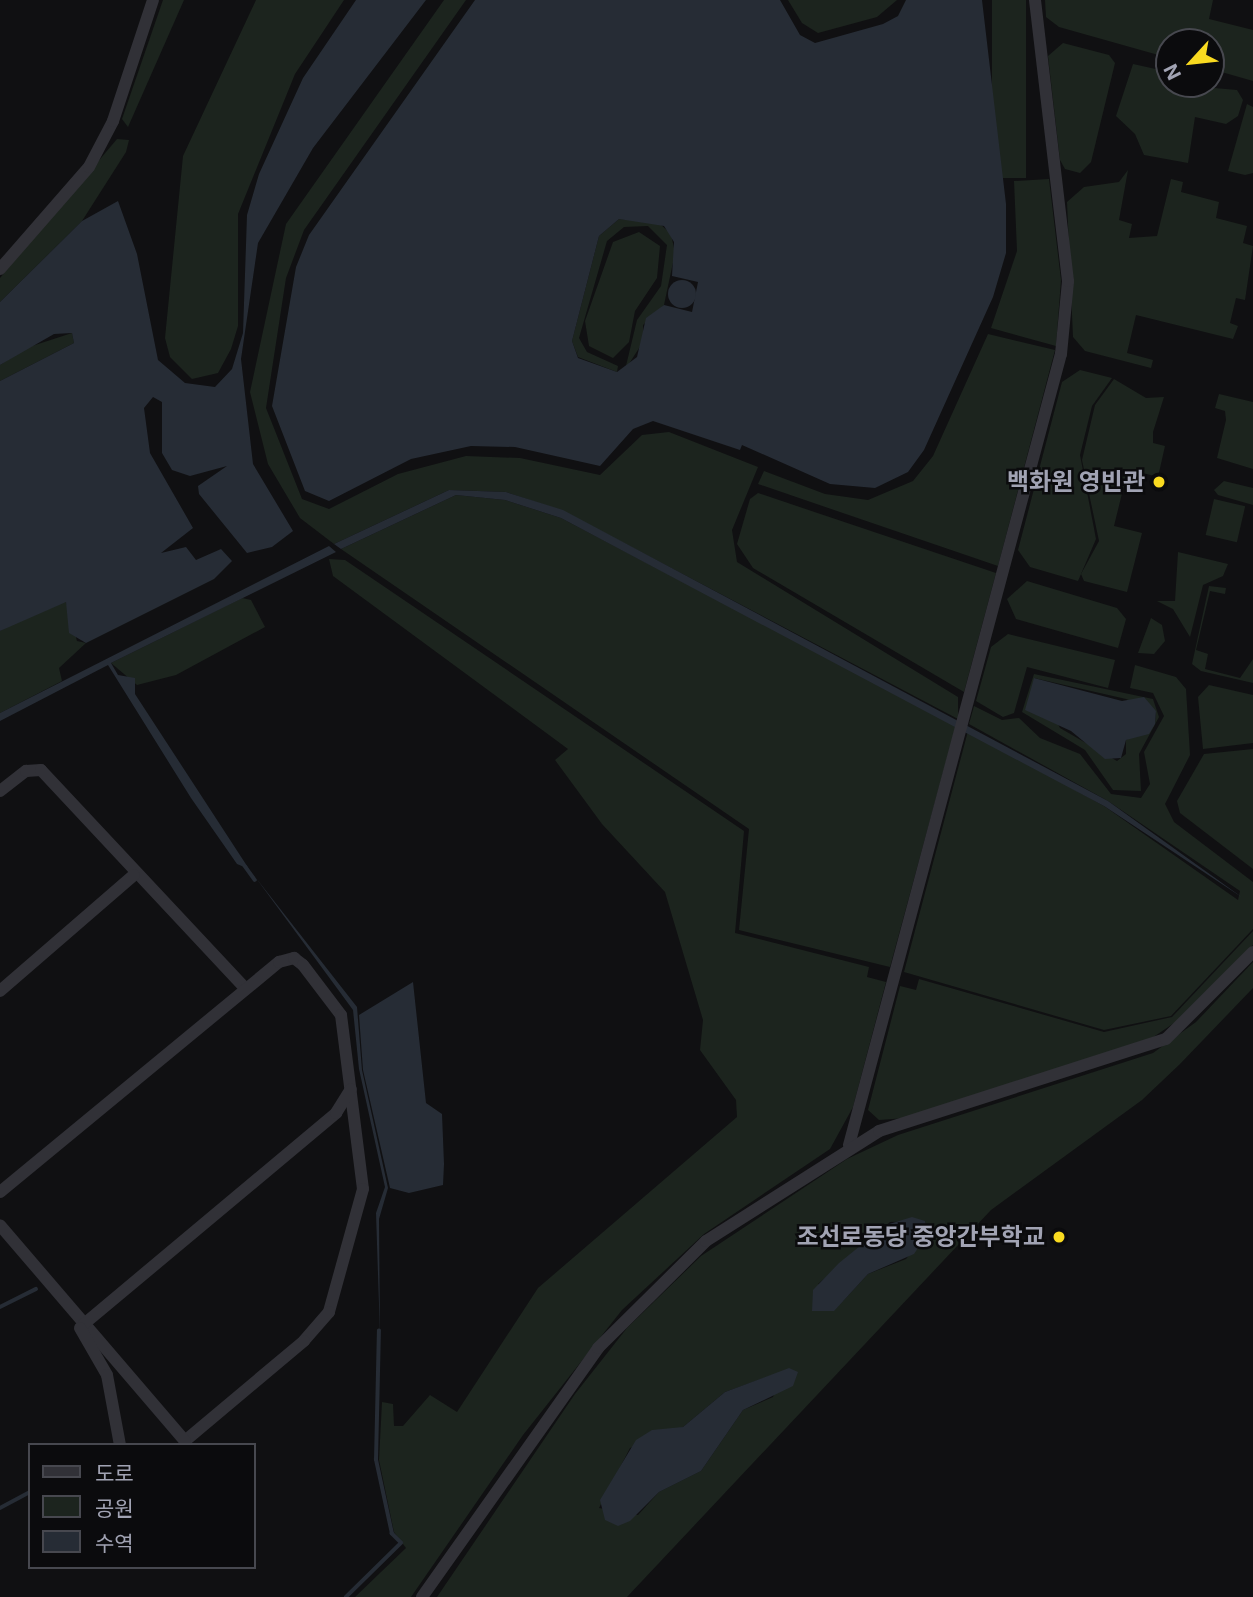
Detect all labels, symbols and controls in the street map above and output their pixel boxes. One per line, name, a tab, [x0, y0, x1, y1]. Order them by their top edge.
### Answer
north arrow	[1155, 28, 1225, 98]
text: N	[1159, 60, 1186, 84]
place label: 백화원 영빈관	[1007, 468, 1145, 496]
marker: 백화원 영빈관	[1151, 474, 1167, 490]
place label: 조선로동당 중앙간부학교	[796, 1223, 1045, 1251]
marker: 조선로동당 중앙간부학교	[1051, 1229, 1067, 1245]
legend	[28, 1443, 256, 1569]
text: 도로	[95, 1461, 134, 1486]
text: 공원	[95, 1496, 134, 1521]
text: 수역	[95, 1531, 134, 1556]

